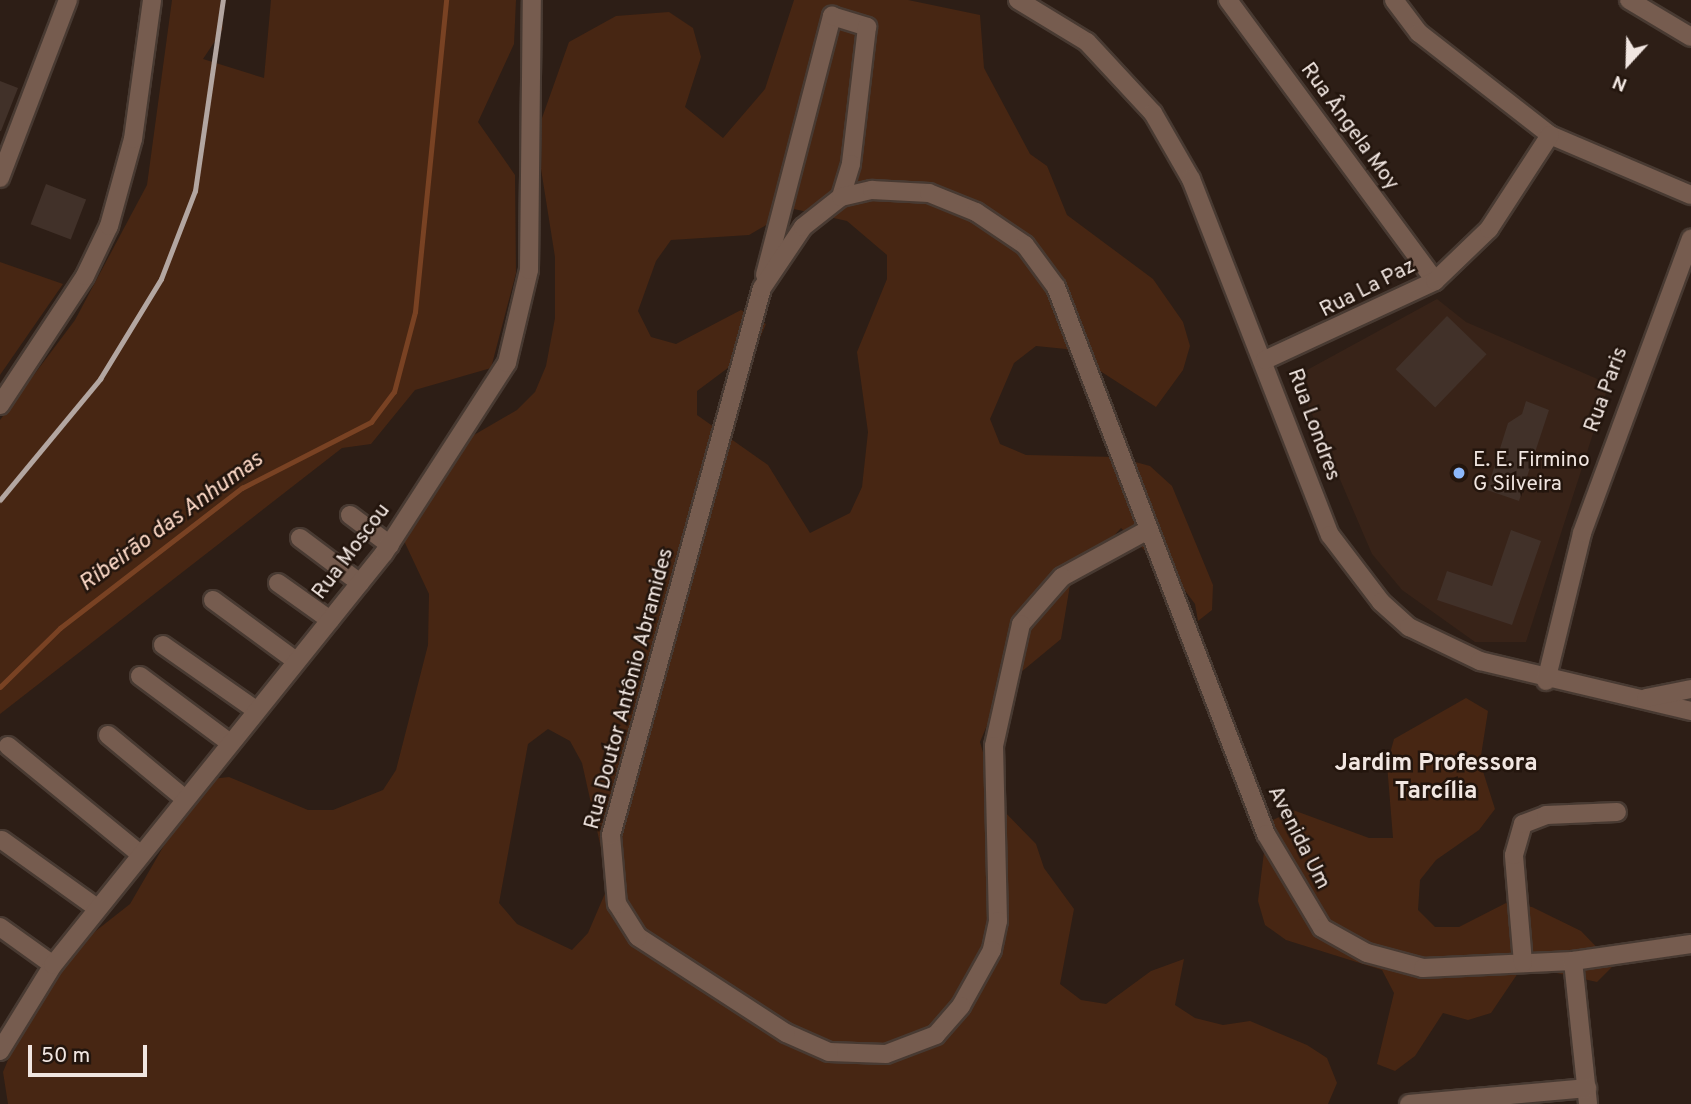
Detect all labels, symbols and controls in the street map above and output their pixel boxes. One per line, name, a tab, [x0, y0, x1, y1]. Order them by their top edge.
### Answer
north arrow	[1593, 28, 1663, 98]
street label: Rua Ângela Moy	[1294, 58, 1404, 196]
text: N	[1609, 69, 1631, 96]
street label: Rua La Paz	[1316, 254, 1420, 324]
street label: Rua Paris	[1580, 344, 1634, 436]
street label: Rua Londres	[1281, 365, 1345, 485]
water label: Ribeirão das Anhumas	[74, 447, 270, 599]
place label: E. E. Firmino G Silveira	[1473, 448, 1590, 498]
marker: E. E. Firmino G Silveira	[1451, 465, 1467, 481]
street label: Rua Moscou	[308, 499, 396, 605]
street label: Rua Doutor Antônio Abramides	[580, 545, 680, 833]
district label: Jardim Professora Tarcília	[1334, 751, 1538, 807]
street label: Avenida Um	[1261, 782, 1335, 894]
scale bar	[32, 1030, 150, 1074]
text: 50 m	[41, 1043, 90, 1070]

